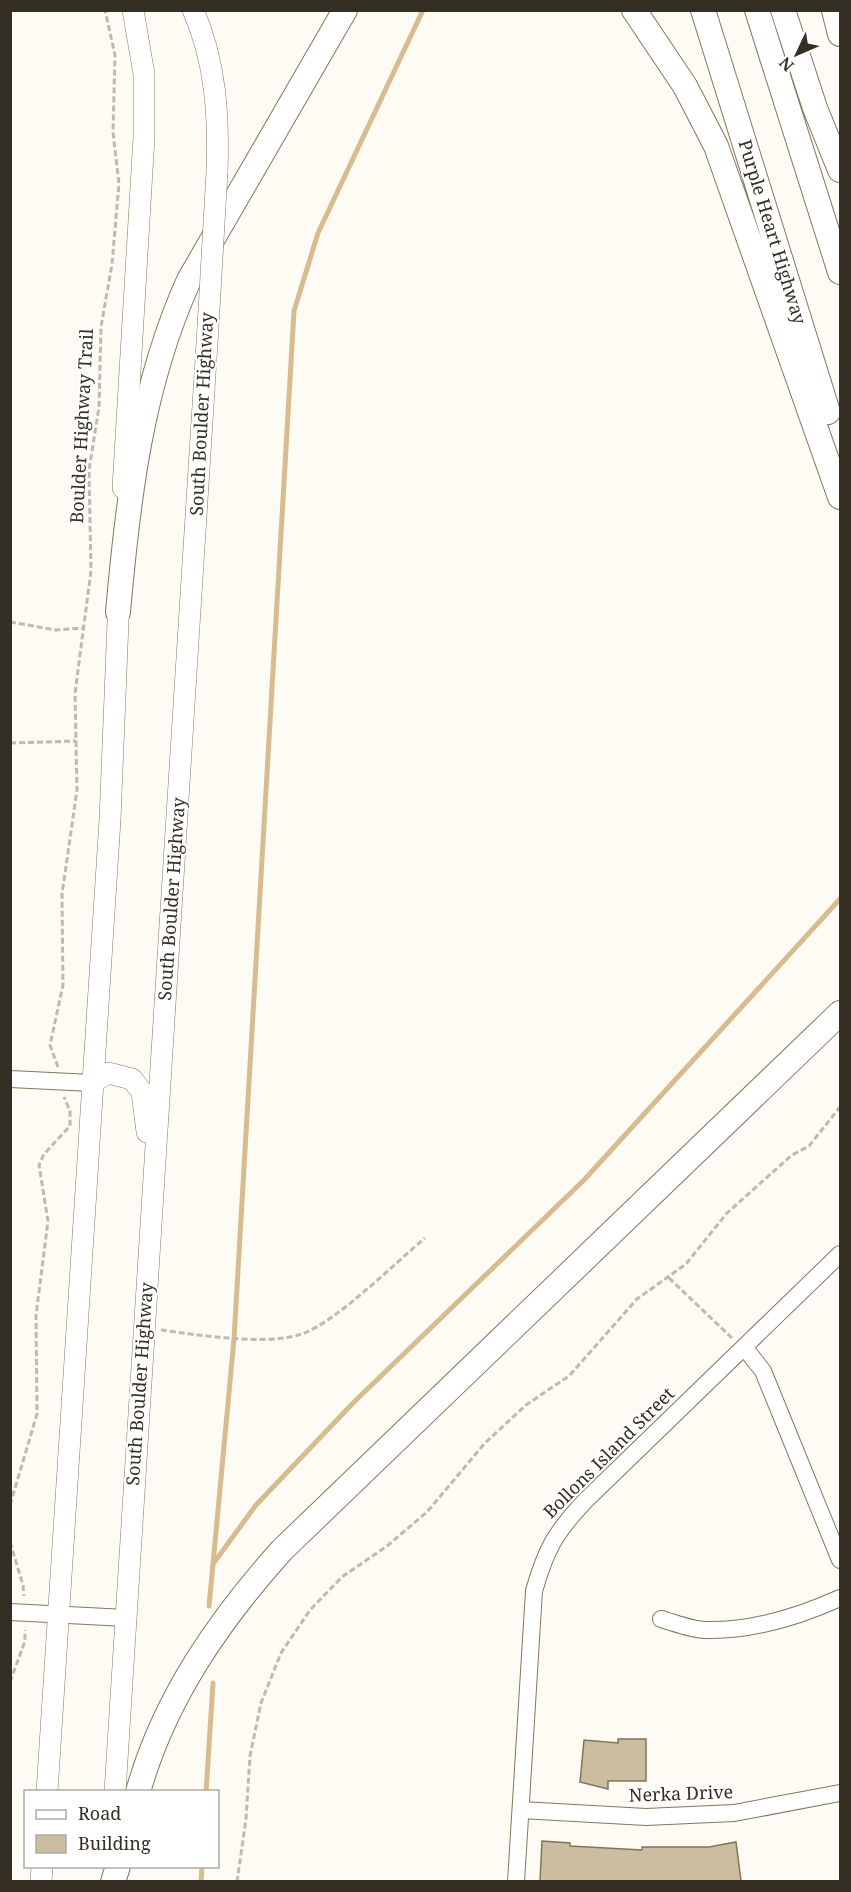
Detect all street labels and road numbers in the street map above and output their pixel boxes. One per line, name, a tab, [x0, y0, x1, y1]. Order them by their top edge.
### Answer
street label: Purple Heart Highway	[733, 136, 813, 328]
street label: South Boulder Highway	[184, 311, 218, 516]
street label: Boulder Highway Trail	[64, 328, 98, 524]
street label: South Boulder Highway	[152, 796, 190, 1001]
street label: South Boulder Highway	[120, 1281, 158, 1486]
street label: Bollons Island Street	[538, 1382, 679, 1523]
street label: Nerka Drive	[628, 1779, 734, 1807]

